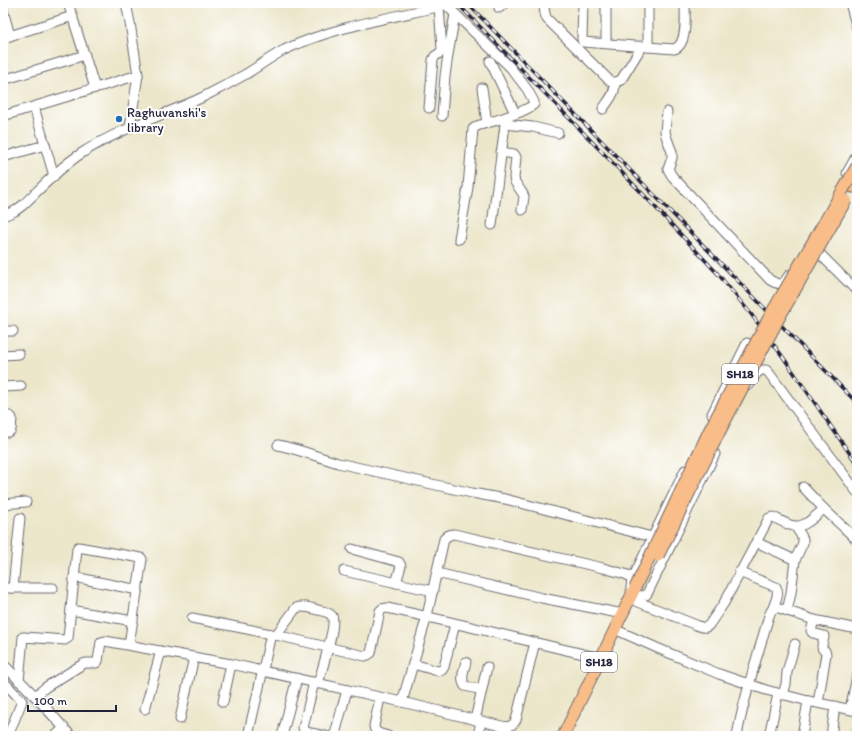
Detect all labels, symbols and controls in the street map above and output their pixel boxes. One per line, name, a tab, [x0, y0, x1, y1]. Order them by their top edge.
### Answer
place label: Raghuvanshi's library	[127, 105, 207, 135]
marker: Raghuvanshi's library	[114, 114, 124, 124]
road number: SH18	[722, 364, 758, 384]
road number: SH18	[581, 652, 617, 672]
scale bar	[28, 687, 116, 713]
text: 100 m	[34, 694, 67, 708]

